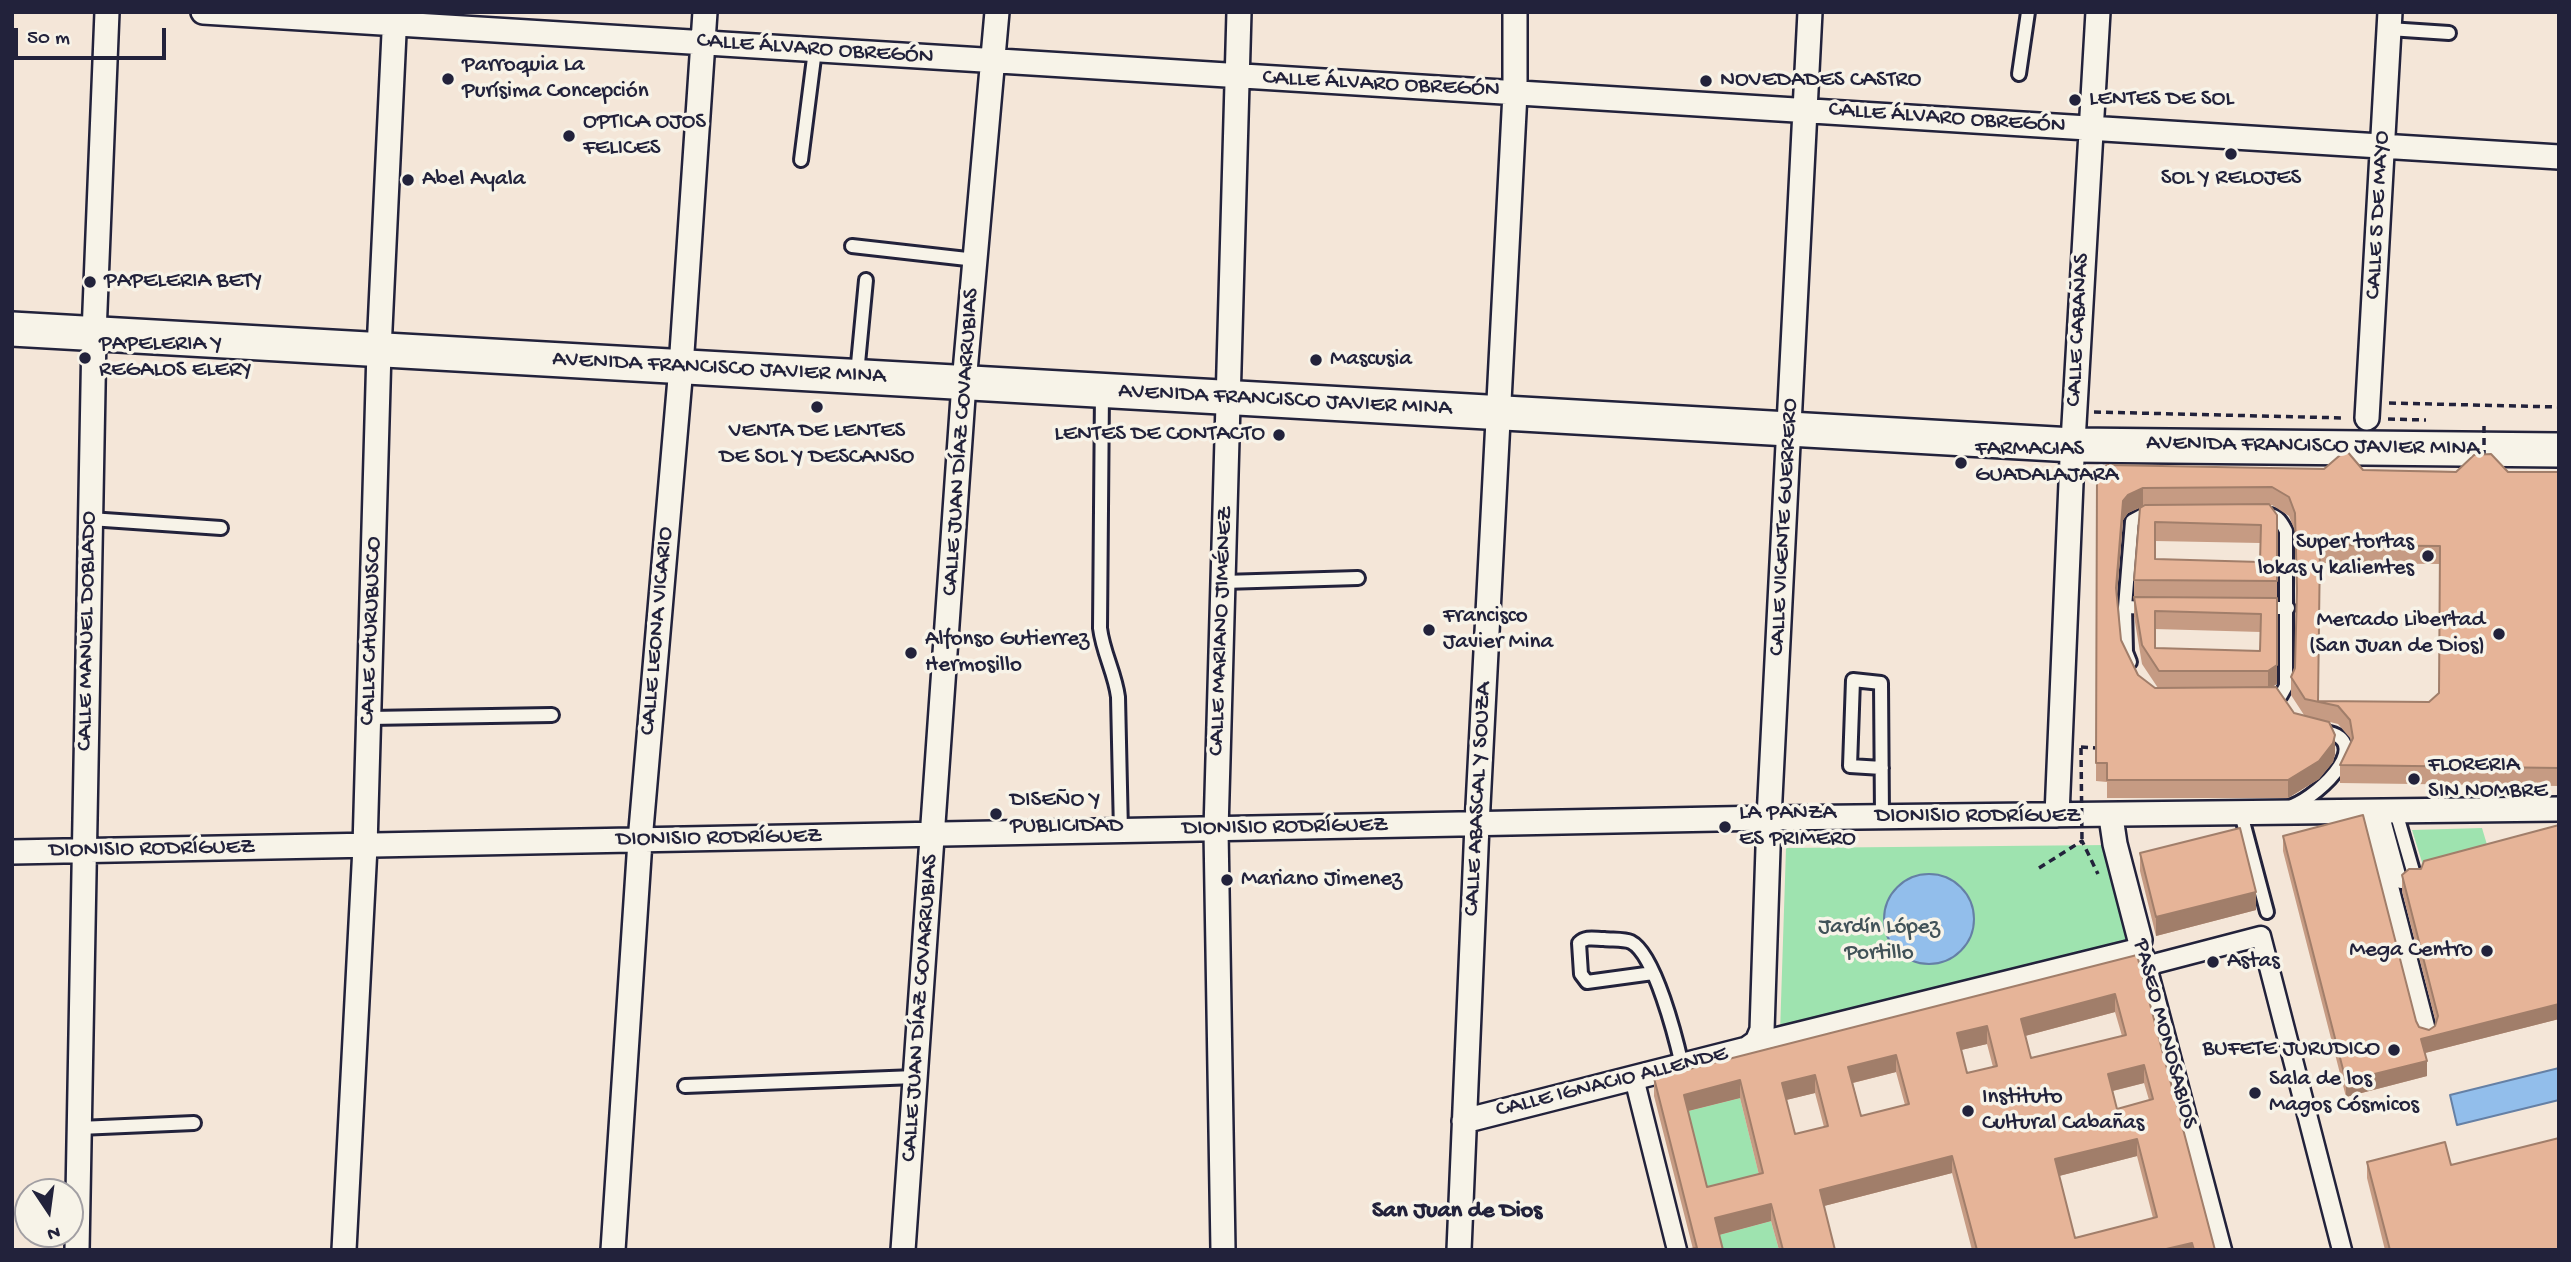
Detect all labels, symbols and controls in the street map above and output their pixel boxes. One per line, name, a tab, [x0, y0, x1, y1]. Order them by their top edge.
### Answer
scale bar	[18, 14, 170, 58]
text: 50 m	[27, 27, 70, 52]
street label: CALLE ÁLVARO OBREGÓN	[695, 28, 935, 72]
place label: Parroquia La Purísima Concepción	[462, 52, 649, 106]
street label: CALLE ÁLVARO OBREGÓN	[1262, 65, 1500, 105]
place label: NOVEDADES CASTRO	[1720, 67, 1921, 95]
marker: Parroquia La Purísima Concepción	[440, 71, 456, 87]
marker: NOVEDADES CASTRO	[1698, 73, 1714, 89]
place label: LENTES DE SOL	[2089, 86, 2234, 114]
marker: LENTES DE SOL	[2067, 92, 2083, 108]
street label: CALLE ÁLVARO OBREGÓN	[1827, 97, 2067, 141]
place label: OPTICA OJOS FELICES	[583, 109, 706, 163]
marker: OPTICA OJOS FELICES	[561, 128, 577, 144]
street label: CALLE 5 DE MAYO	[2361, 130, 2397, 300]
marker: SOL Y RELOJES	[2223, 146, 2239, 162]
place label: SOL Y RELOJES	[2161, 165, 2301, 193]
place label: Abel Ayala	[422, 166, 526, 194]
marker: Abel Ayala	[400, 172, 416, 188]
street label: CALLE CABAÑAS	[2061, 253, 2097, 407]
place label: PAPELERIA BETY	[104, 268, 262, 296]
marker: PAPELERIA BETY	[82, 274, 98, 290]
street label: CALLE JUAN DÍAZ COVARRUBIAS	[937, 287, 987, 597]
place label: PAPELERIA Y REGALOS ELERY	[99, 331, 252, 385]
street label: AVENIDA FRANCISCO JAVIER MINA	[551, 346, 887, 392]
place label: Mascusia	[1330, 346, 1412, 374]
marker: PAPELERIA Y REGALOS ELERY	[77, 350, 93, 366]
marker: Mascusia	[1308, 352, 1324, 368]
street label: AVENIDA FRANCISCO JAVIER MINA	[1117, 378, 1453, 424]
street label: CALLE VICENTE GUERRERO	[1764, 398, 1806, 656]
marker: VENTA DE LENTES DE SOL Y DESCANSO	[809, 399, 825, 415]
place label: VENTA DE LENTES DE SOL Y DESCANSO	[720, 418, 914, 472]
place label: LENTES DE CONTACTO	[1054, 421, 1265, 449]
marker: LENTES DE CONTACTO	[1271, 427, 1287, 443]
street label: AVENIDA FRANCISCO JAVIER MINA	[2146, 430, 2480, 464]
place label: FARMACIAS GUADALAJARA	[1975, 436, 2118, 490]
marker: FARMACIAS GUADALAJARA	[1953, 455, 1969, 471]
street label: CALLE MARIANO JIMÉNEZ	[1204, 506, 1240, 756]
street label: CALLE MANUEL DOBLADO	[72, 511, 104, 751]
street label: CALLE LEONA VICARIO	[635, 526, 681, 736]
place label: Super tortas lokas y kalientes	[2258, 529, 2414, 583]
street label: CALLE CHURUBUSCO	[355, 536, 389, 726]
marker: Super tortas lokas y kalientes	[2420, 548, 2436, 564]
place label: Francisco Javier Mina	[1443, 603, 1553, 657]
place label: Mercado Libertad (San Juan de Dios)	[2309, 607, 2485, 661]
marker: Francisco Javier Mina	[1421, 622, 1437, 638]
place label: Alfonso Gutierrez Hermosillo	[925, 626, 1089, 680]
marker: Mercado Libertad (San Juan de Dios)	[2491, 626, 2507, 642]
marker: Alfonso Gutierrez Hermosillo	[903, 645, 919, 661]
street label: CALLE ABASCAL Y SOUZA	[1459, 681, 1499, 917]
place label: FLORERIA SIN NOMBRE	[2428, 752, 2548, 806]
marker: FLORERIA SIN NOMBRE	[2406, 771, 2422, 787]
place label: DISEÑO Y PUBLICIDAD	[1010, 787, 1123, 841]
place label: LA PANZA ES PRIMERO	[1739, 800, 1856, 854]
street label: DIONISIO RODRÍGUEZ	[1875, 803, 2081, 831]
marker: DISEÑO Y PUBLICIDAD	[988, 806, 1004, 822]
street label: DIONISIO RODRÍGUEZ	[1182, 812, 1388, 844]
marker: LA PANZA ES PRIMERO	[1717, 819, 1733, 835]
street label: DIONISIO RODRÍGUEZ	[616, 823, 822, 855]
street label: DIONISIO RODRÍGUEZ	[49, 834, 255, 866]
street label: CALLE JUAN DÍAZ COVARRUBIAS	[896, 853, 946, 1163]
place label: Mariano Jimenez	[1241, 866, 1402, 894]
marker: Mariano Jimenez	[1219, 872, 1235, 888]
park label: Jardín López Portillo	[1818, 914, 1940, 968]
street label: PASEO MONOSABIOS	[2125, 936, 2203, 1132]
place label: Mega Centro	[2349, 937, 2473, 965]
marker: Mega Centro	[2479, 943, 2495, 959]
place label: Astas	[2227, 948, 2280, 976]
marker: Astas	[2205, 954, 2221, 970]
place label: BUFETE JURUDICO	[2203, 1036, 2380, 1064]
street label: CALLE IGNACIO ALLENDE	[1493, 1041, 1731, 1125]
marker: BUFETE JURUDICO	[2386, 1042, 2402, 1058]
place label: Sala de los Magos Cósmicos	[2269, 1066, 2419, 1120]
place label: Instituto Cultural Cabañas	[1982, 1084, 2144, 1138]
marker: Sala de los Magos Cósmicos	[2247, 1085, 2263, 1101]
marker: Instituto Cultural Cabañas	[1960, 1103, 1976, 1119]
north arrow	[14, 1178, 84, 1248]
district label: San Juan de Dios	[1372, 1198, 1542, 1226]
text: N	[45, 1219, 62, 1245]

